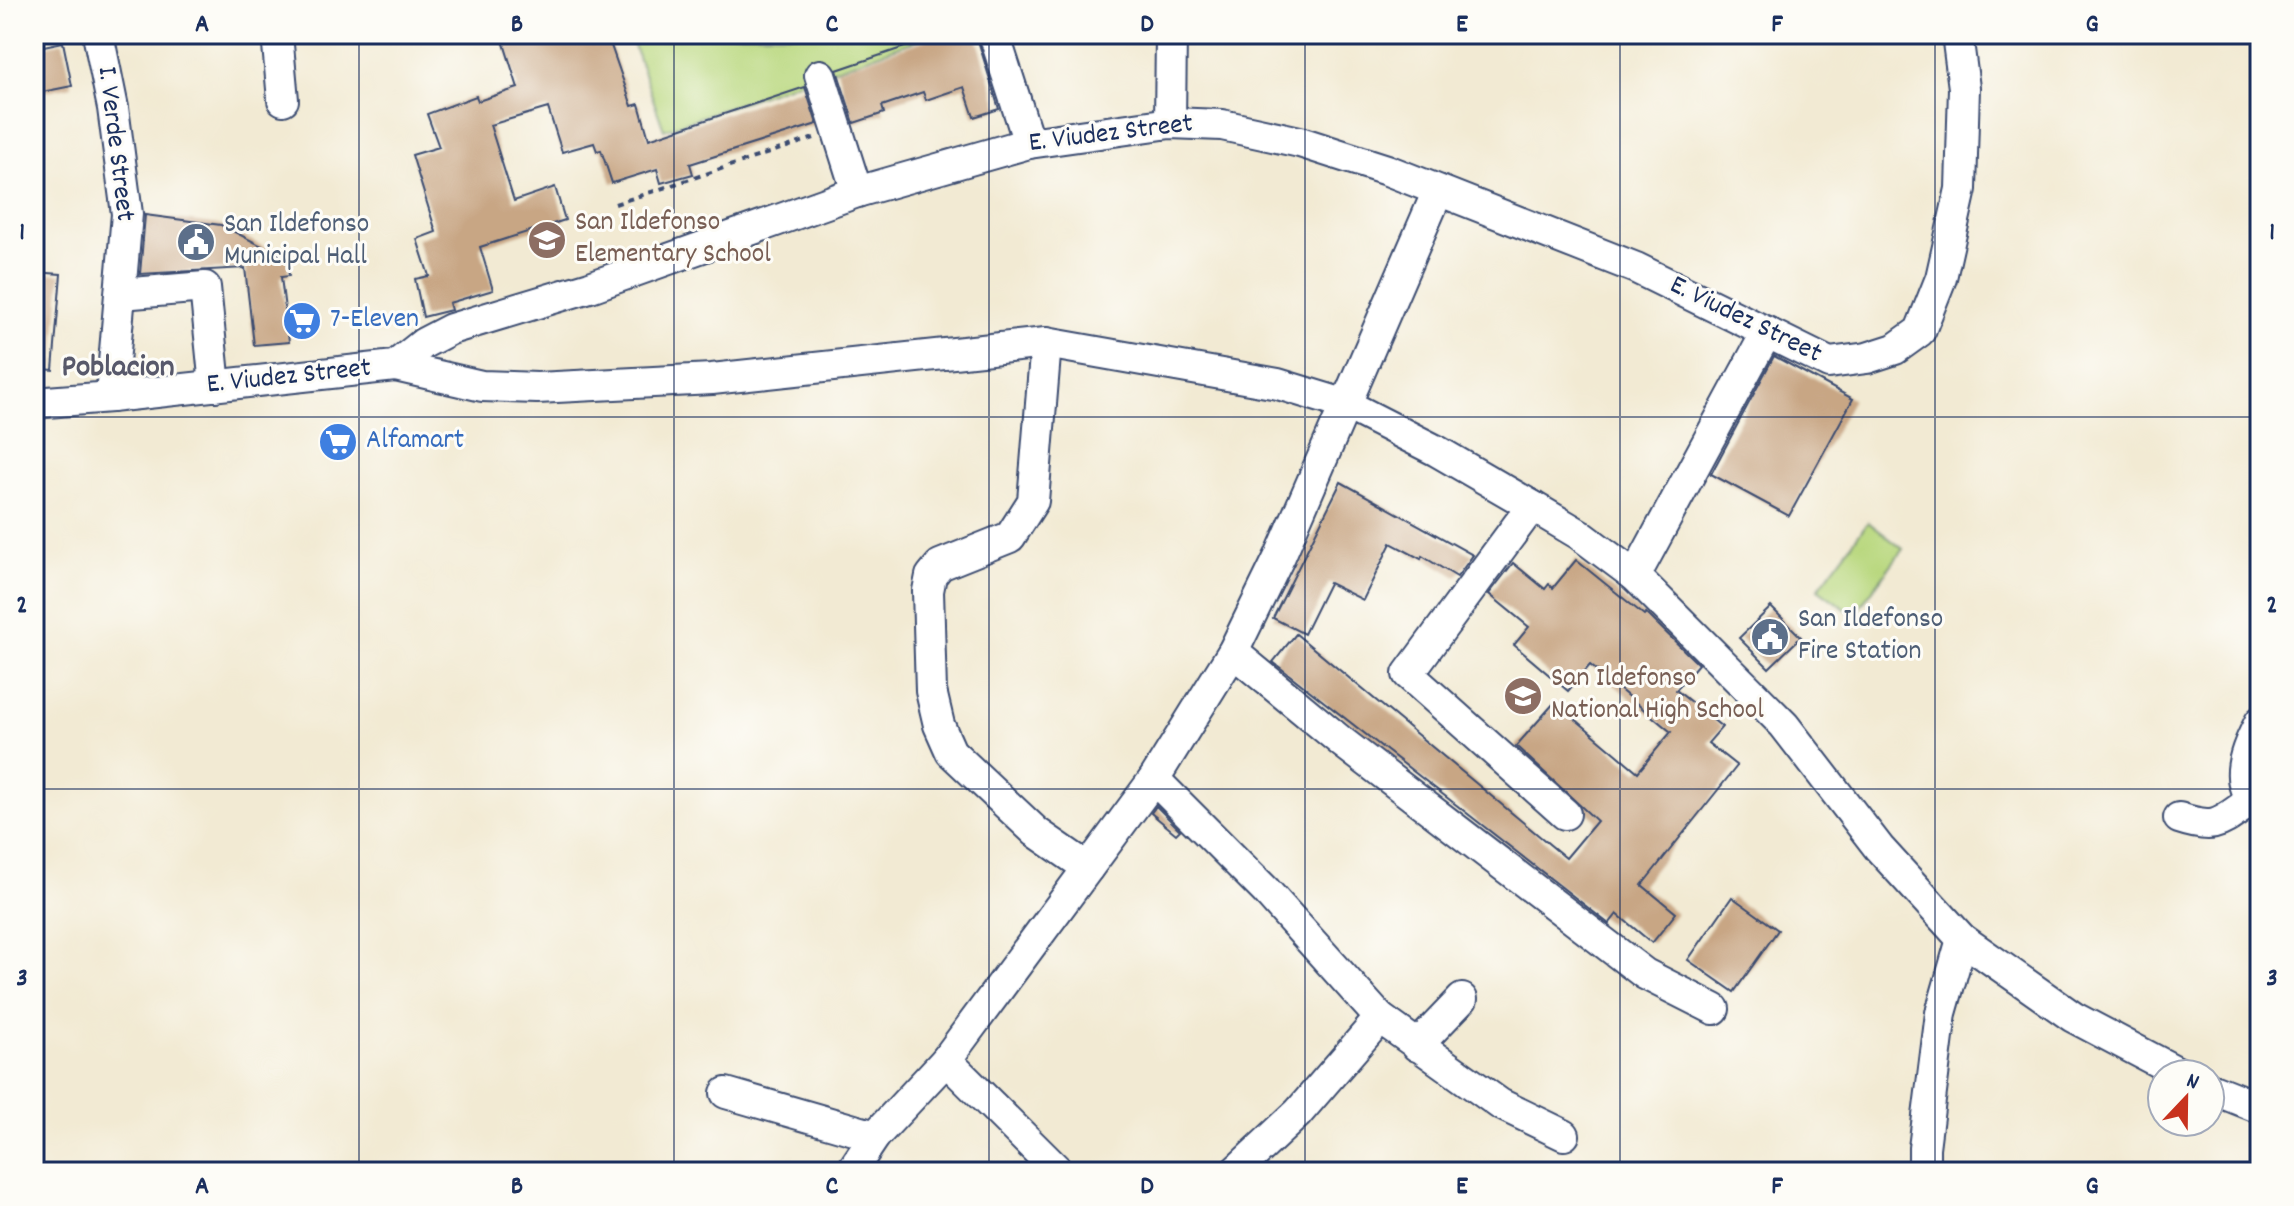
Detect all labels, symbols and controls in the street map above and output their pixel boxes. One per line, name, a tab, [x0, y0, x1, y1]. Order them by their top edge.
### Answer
text: A	[195, 7, 209, 44]
text: B	[511, 7, 523, 44]
text: C	[826, 7, 839, 44]
text: D	[1140, 7, 1154, 44]
text: E	[1456, 7, 1468, 44]
text: F	[1771, 7, 1783, 44]
text: G	[2085, 7, 2099, 44]
street label: I. Verde Street	[85, 64, 143, 224]
street label: E. Viudez Street	[1027, 105, 1195, 165]
place label: San Ildefonso Elementary School	[575, 204, 771, 276]
place label: San Ildefonso Municipal Hall	[224, 206, 369, 278]
text: 1	[19, 215, 25, 252]
text: 1	[2269, 215, 2275, 252]
school or university icon: San Ildefonso Elementary School	[526, 219, 568, 261]
public building icon: San Ildefonso Municipal Hall	[175, 221, 217, 263]
street label: E. Viudez Street	[1662, 267, 1828, 375]
supermarket icon: 7-Eleven	[281, 300, 323, 342]
place label: 7-Eleven	[330, 301, 419, 341]
district label: Poblacion	[62, 346, 175, 392]
street label: E. Viudez Street	[205, 349, 373, 407]
supermarket icon: Alfamart	[317, 421, 359, 463]
place label: Alfamart	[366, 422, 464, 462]
text: 2	[16, 588, 28, 625]
text: 2	[2266, 588, 2278, 625]
place label: San Ildefonso Fire Station	[1798, 601, 1943, 673]
public building icon: San Ildefonso Fire Station	[1749, 616, 1791, 658]
place label: San Ildefonso National High School	[1551, 660, 1764, 732]
school or university icon: San Ildefonso National High School	[1502, 675, 1544, 717]
text: 3	[16, 961, 28, 998]
text: 3	[2266, 961, 2278, 998]
north arrow	[2146, 1058, 2226, 1138]
text: N	[2181, 1066, 2203, 1099]
text: A	[195, 1169, 209, 1206]
text: B	[511, 1169, 523, 1206]
text: C	[826, 1169, 839, 1206]
text: D	[1140, 1169, 1154, 1206]
text: E	[1456, 1169, 1468, 1206]
text: F	[1771, 1169, 1783, 1206]
text: G	[2085, 1169, 2099, 1206]

